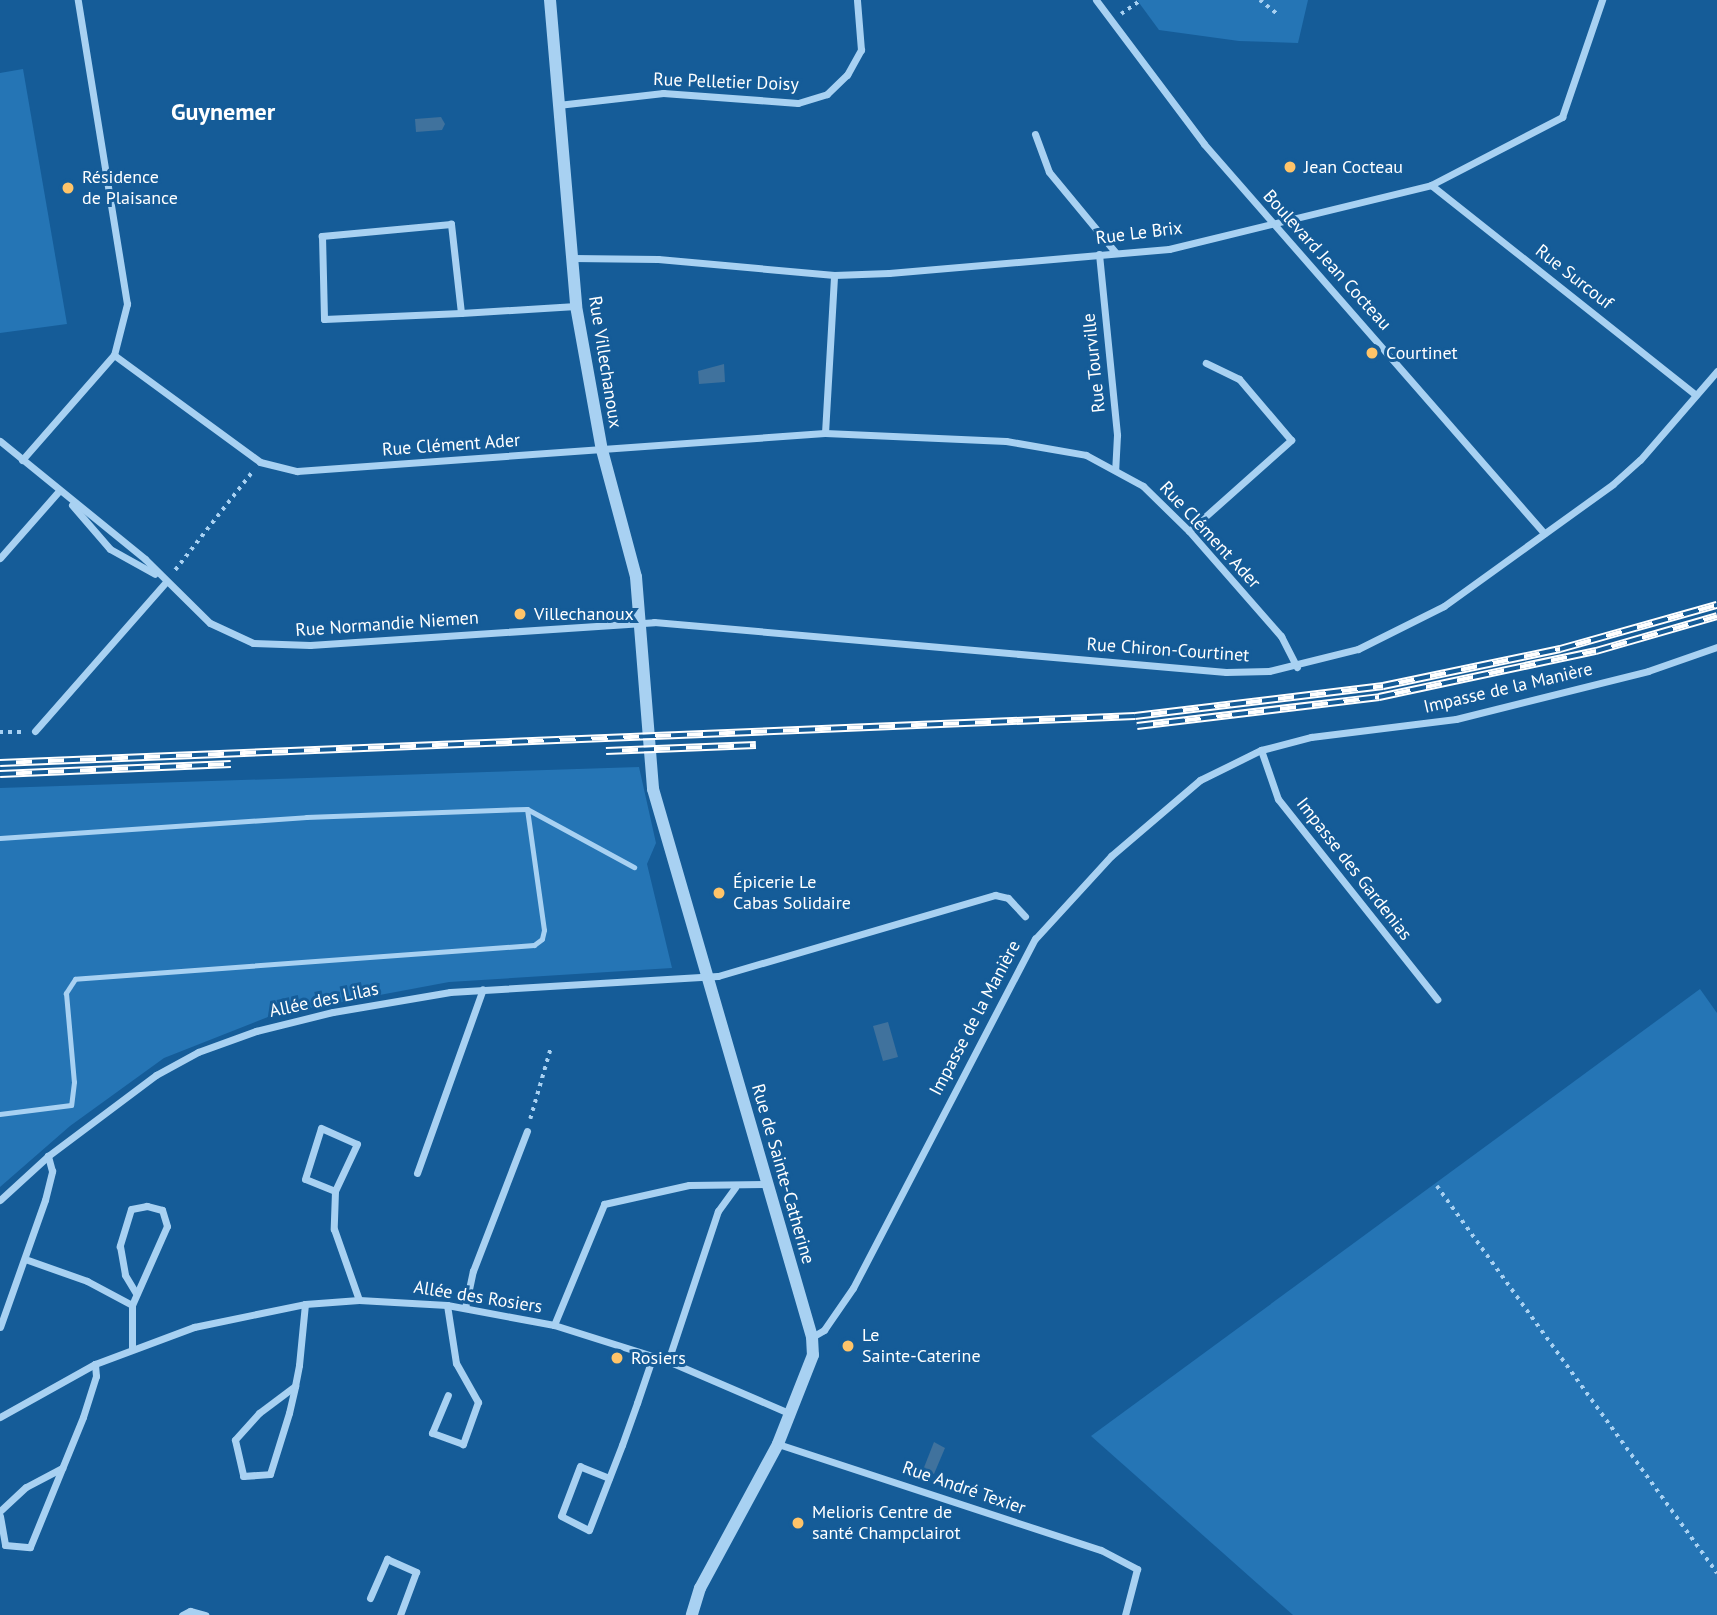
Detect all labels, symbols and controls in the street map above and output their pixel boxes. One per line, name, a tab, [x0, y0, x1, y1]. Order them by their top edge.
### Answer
street label: Rue Pelletier Doisy	[653, 69, 799, 95]
district label: Guynemer	[171, 98, 275, 126]
place label: Jean Cocteau	[1304, 156, 1403, 178]
marker: Jean Cocteau	[1282, 159, 1298, 175]
place label: Résidence de Plaisance	[82, 167, 178, 210]
marker: Résidence de Plaisance	[60, 180, 76, 196]
street label: Boulevard Jean Cocteau	[1258, 185, 1396, 335]
street label: Rue Le Brix	[1094, 217, 1184, 249]
street label: Rue Surcouf	[1531, 240, 1617, 314]
street label: Rue Villechanoux	[584, 294, 626, 430]
street label: Rue Tourville	[1078, 312, 1110, 414]
place label: Courtinet	[1386, 342, 1458, 364]
marker: Courtinet	[1364, 345, 1380, 361]
street label: Rue Clément Ader	[381, 429, 521, 461]
street label: Rue Clément Ader	[1155, 477, 1265, 593]
place label: Villechanoux	[534, 603, 634, 625]
marker: Villechanoux	[512, 606, 528, 622]
street label: Rue Normandie Niemen	[295, 607, 479, 641]
street label: Rue Chiron-Courtinet	[1086, 634, 1250, 666]
street label: Impasse de la Manière	[1422, 658, 1594, 718]
street label: Impasse des Gardenias	[1292, 793, 1416, 945]
place label: Épicerie Le Cabas Solidaire	[733, 872, 851, 914]
marker: Épicerie Le Cabas Solidaire	[711, 885, 727, 901]
street label: Impasse de la Manière	[925, 937, 1025, 1099]
street label: Allée des Lilas	[267, 978, 381, 1022]
street label: Rue de Sainte-Catherine	[747, 1081, 819, 1267]
street label: Allée des Rosiers	[412, 1276, 544, 1318]
place label: Le Sainte-Caterine	[862, 1325, 981, 1368]
marker: Le Sainte-Caterine	[840, 1338, 856, 1354]
place label: Rosiers	[631, 1347, 686, 1369]
marker: Rosiers	[609, 1350, 625, 1366]
street label: Rue André Texier	[899, 1457, 1029, 1519]
place label: Melioris Centre de santé Champclairot	[812, 1502, 961, 1544]
marker: Melioris Centre de santé Champclairot	[790, 1515, 806, 1531]

